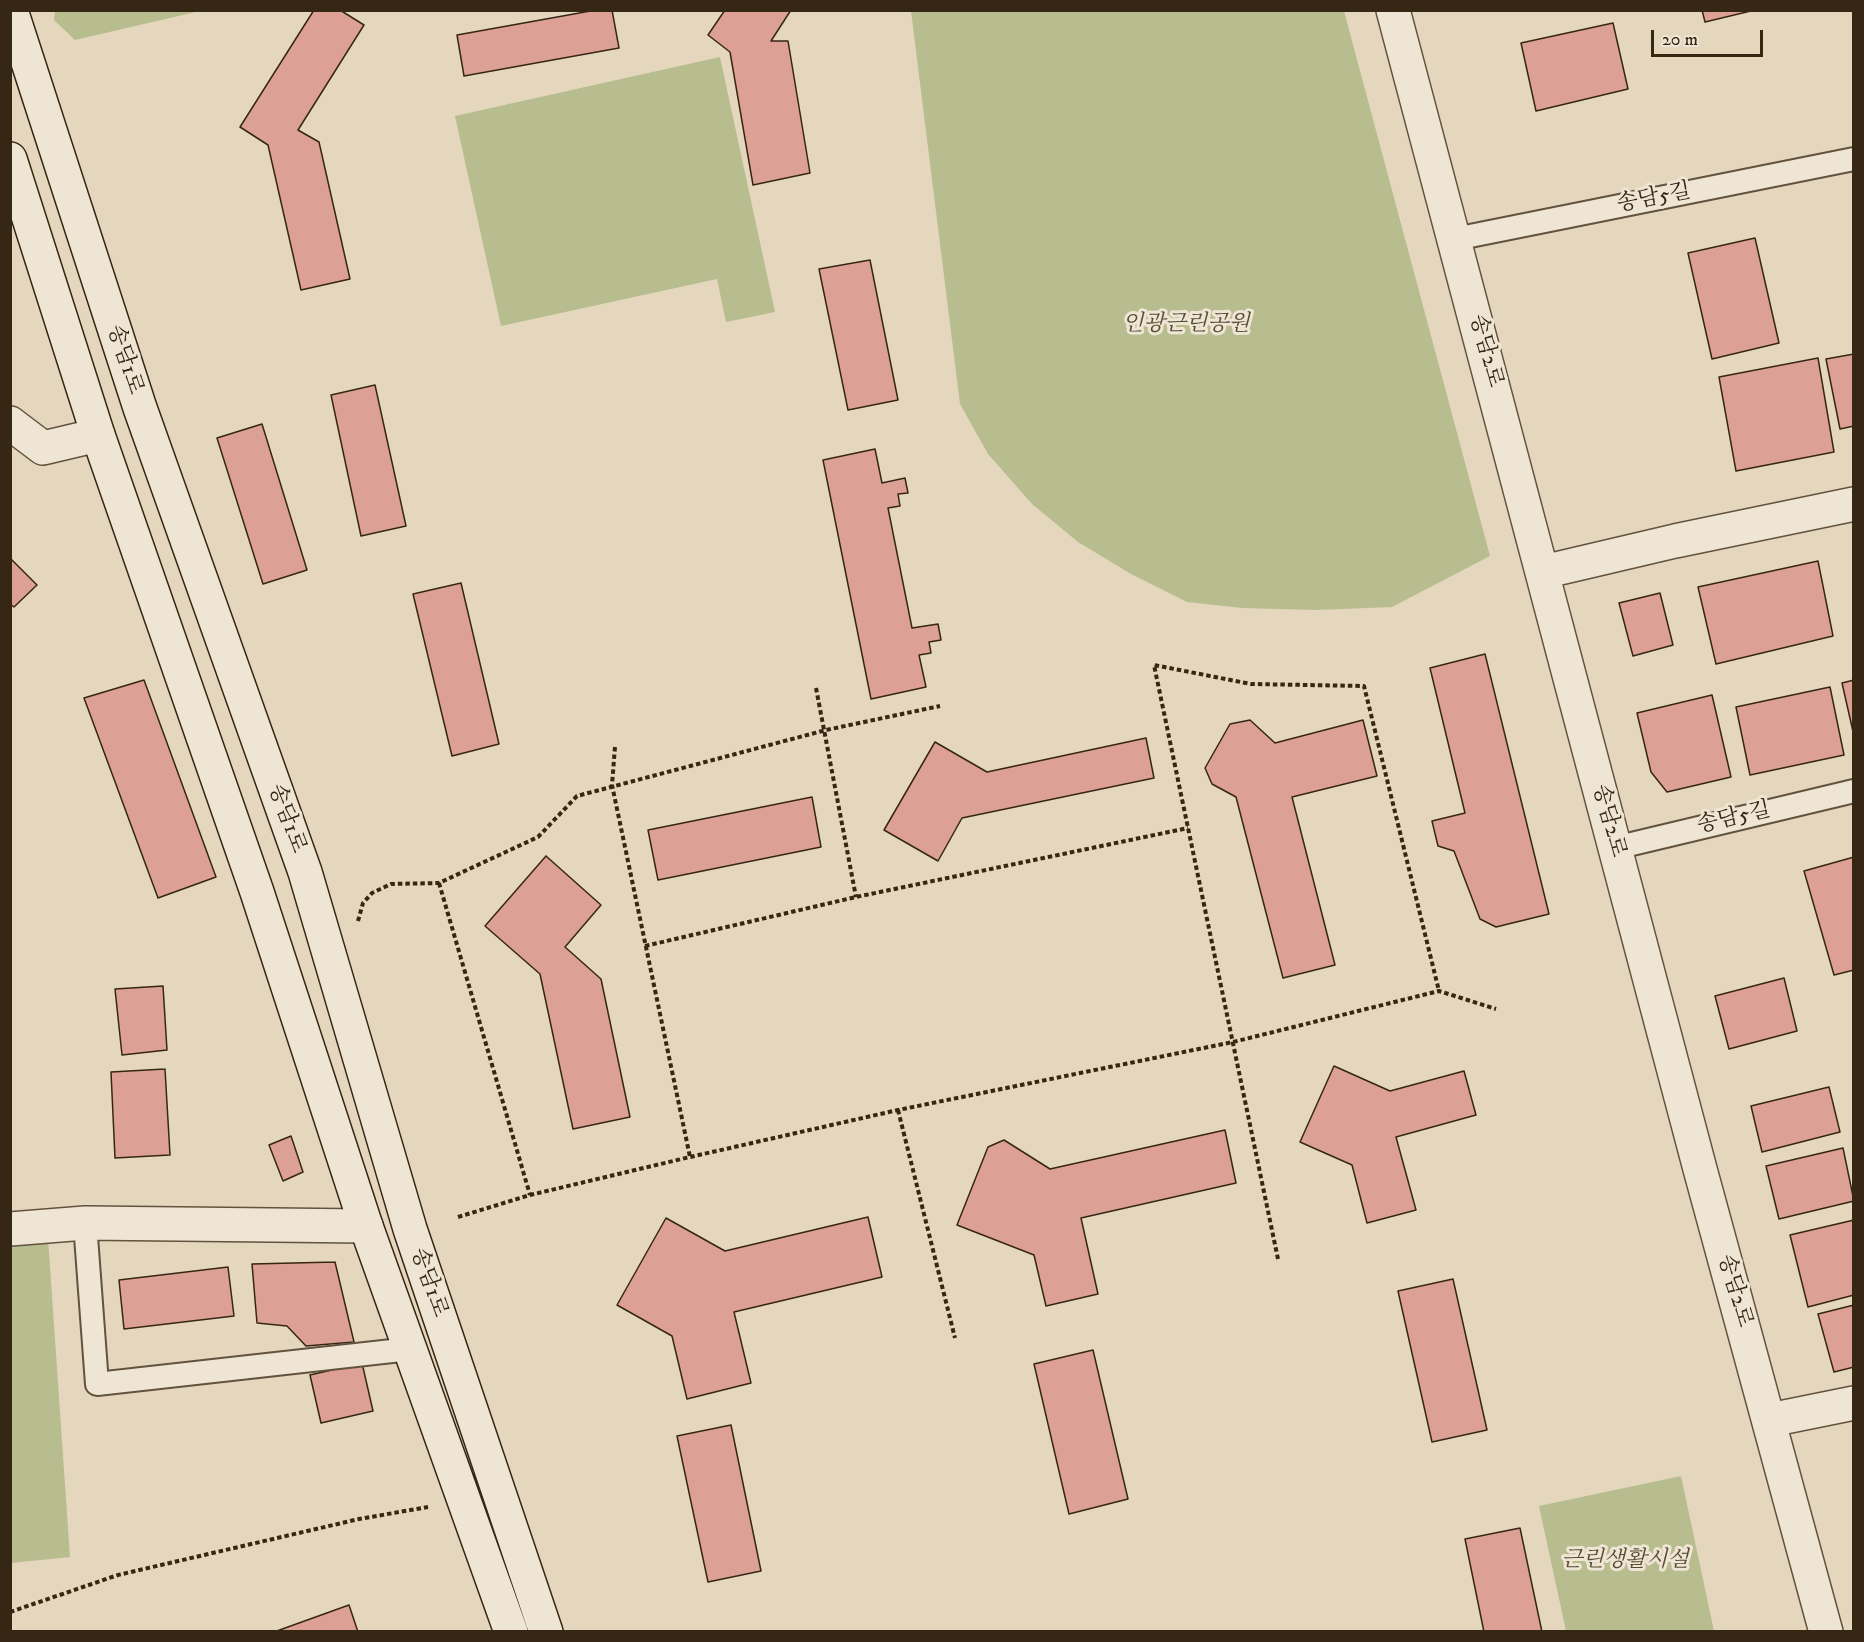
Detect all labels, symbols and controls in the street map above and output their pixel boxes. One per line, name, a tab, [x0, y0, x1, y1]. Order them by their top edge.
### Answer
scale bar	[1654, 18, 1766, 56]
text: 20 m	[1662, 29, 1698, 51]
street label: 송담5길	[1615, 179, 1693, 219]
park label: 인광근린공원	[1122, 312, 1250, 338]
street label: 송담2로	[1463, 312, 1507, 390]
street label: 송담1로	[100, 322, 148, 398]
street label: 송담1로	[261, 781, 311, 857]
street label: 송담2로	[1586, 782, 1630, 860]
street label: 송담5길	[1695, 798, 1773, 840]
street label: 송담1로	[404, 1245, 452, 1321]
street label: 송담2로	[1711, 1252, 1757, 1330]
park label: 근린생활시설	[1561, 1548, 1689, 1574]

